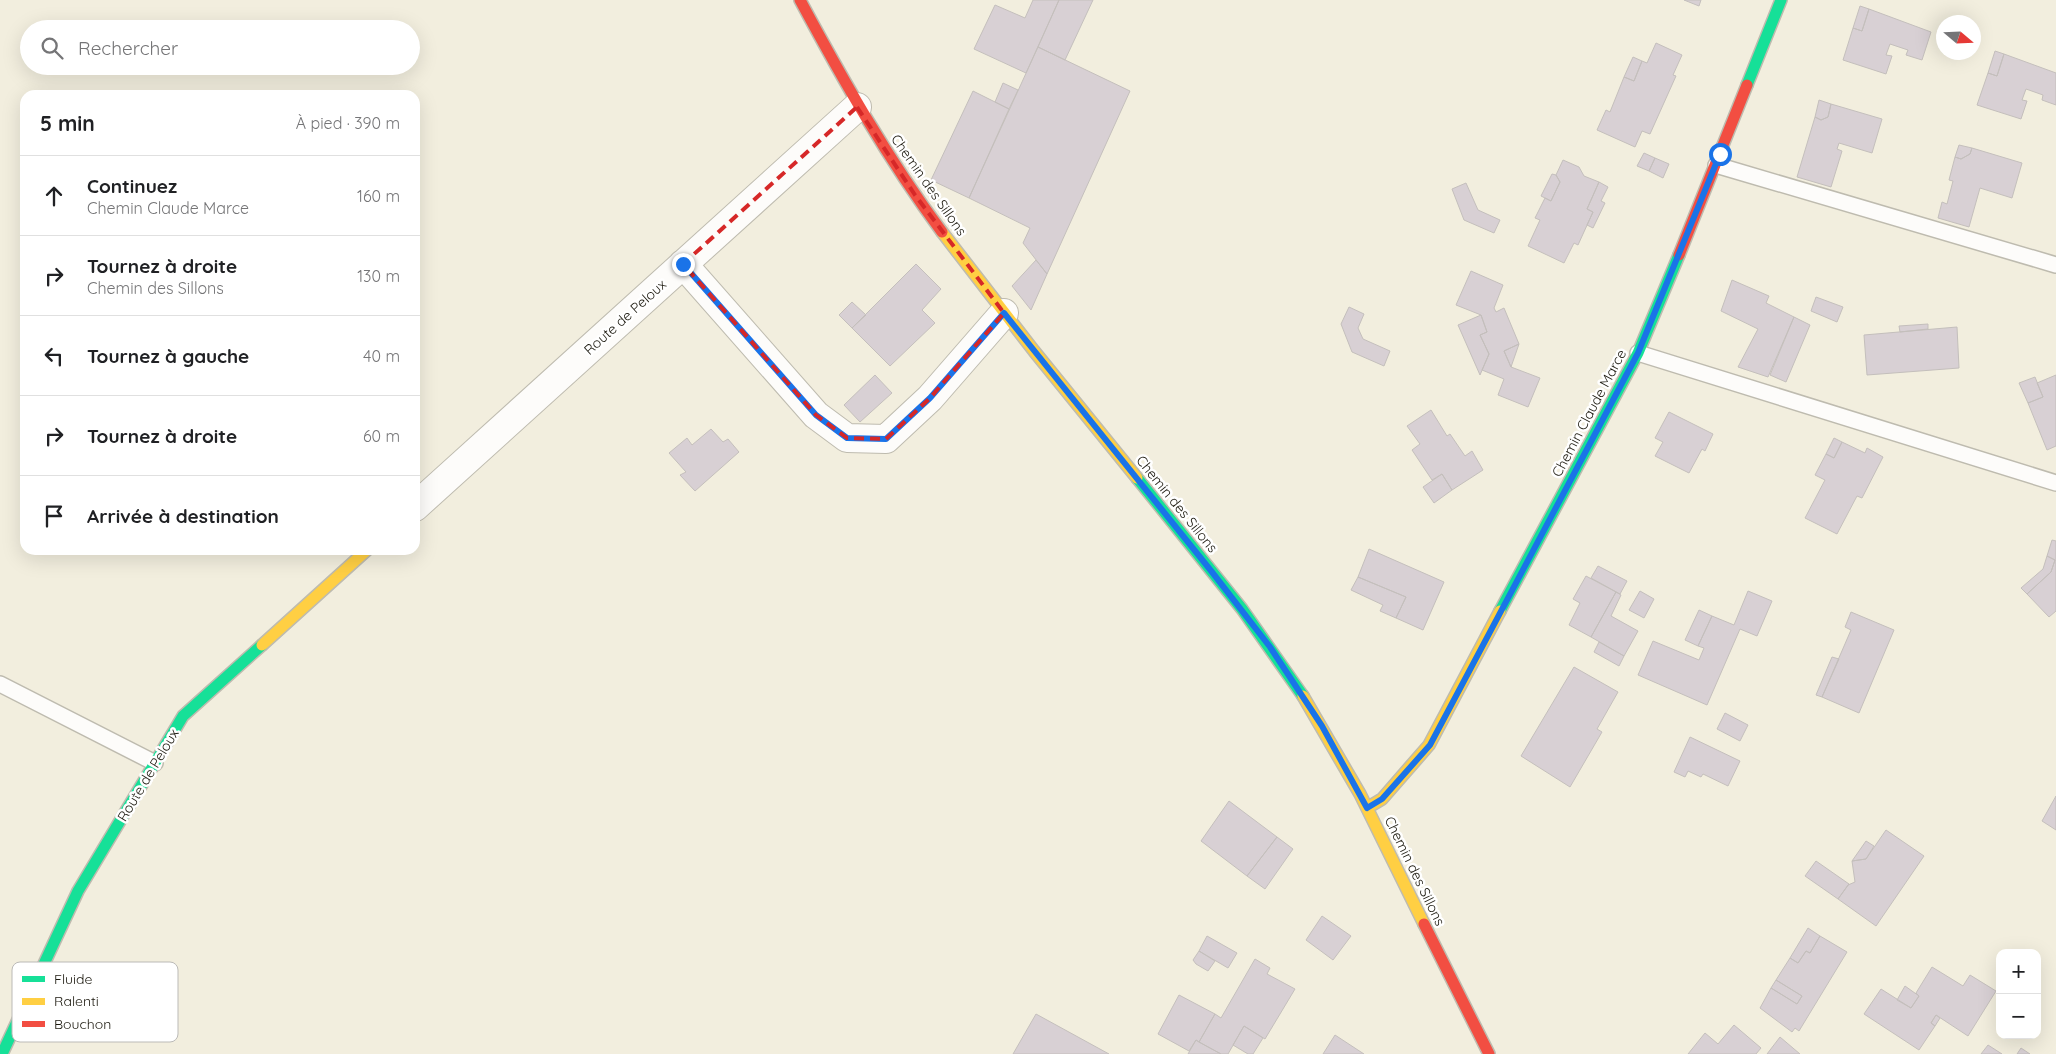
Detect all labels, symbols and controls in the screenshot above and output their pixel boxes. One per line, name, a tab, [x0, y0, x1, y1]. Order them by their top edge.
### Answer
north arrow	[1936, 15, 1981, 60]
search box	[20, 20, 420, 75]
icon: search	[38, 34, 66, 62]
text: Rechercher	[78, 36, 178, 60]
text: 5 min	[40, 110, 95, 136]
text: À pied · 390 m	[296, 113, 400, 133]
street label: Chemin des Sillons	[887, 131, 971, 239]
route start	[1709, 143, 1732, 166]
text: Continuez	[87, 174, 177, 198]
icon: ahead	[40, 182, 68, 210]
text: 160 m	[357, 186, 400, 206]
text: Chemin Claude Marce	[87, 198, 249, 218]
route end	[672, 253, 695, 276]
text: Tournez à droite	[87, 254, 237, 278]
icon: right	[40, 262, 68, 290]
text: 130 m	[357, 266, 400, 286]
street label: Route de Peloux	[580, 275, 670, 359]
text: Chemin des Sillons	[87, 278, 224, 298]
icon: left	[40, 342, 68, 370]
text: Tournez à gauche	[87, 344, 249, 368]
text: 40 m	[363, 346, 400, 366]
street label: Chemin Claude Marce	[1548, 346, 1630, 480]
icon: right	[40, 422, 68, 450]
text: Tournez à droite	[87, 424, 237, 448]
text: 60 m	[363, 426, 400, 446]
street label: Chemin des Sillons	[1132, 452, 1222, 556]
icon: arrive	[40, 502, 68, 530]
text: Arrivée à destination	[87, 504, 279, 528]
street label: Route de Peloux	[113, 725, 183, 825]
street label: Chemin des Sillons	[1381, 813, 1449, 929]
map controls	[1996, 949, 2041, 1039]
button: +	[1996, 949, 2041, 994]
legend	[12, 962, 178, 1042]
text: Fluide	[54, 970, 93, 988]
text: Ralenti	[54, 992, 99, 1010]
button: −	[1996, 994, 2041, 1039]
text: Bouchon	[54, 1015, 111, 1033]

